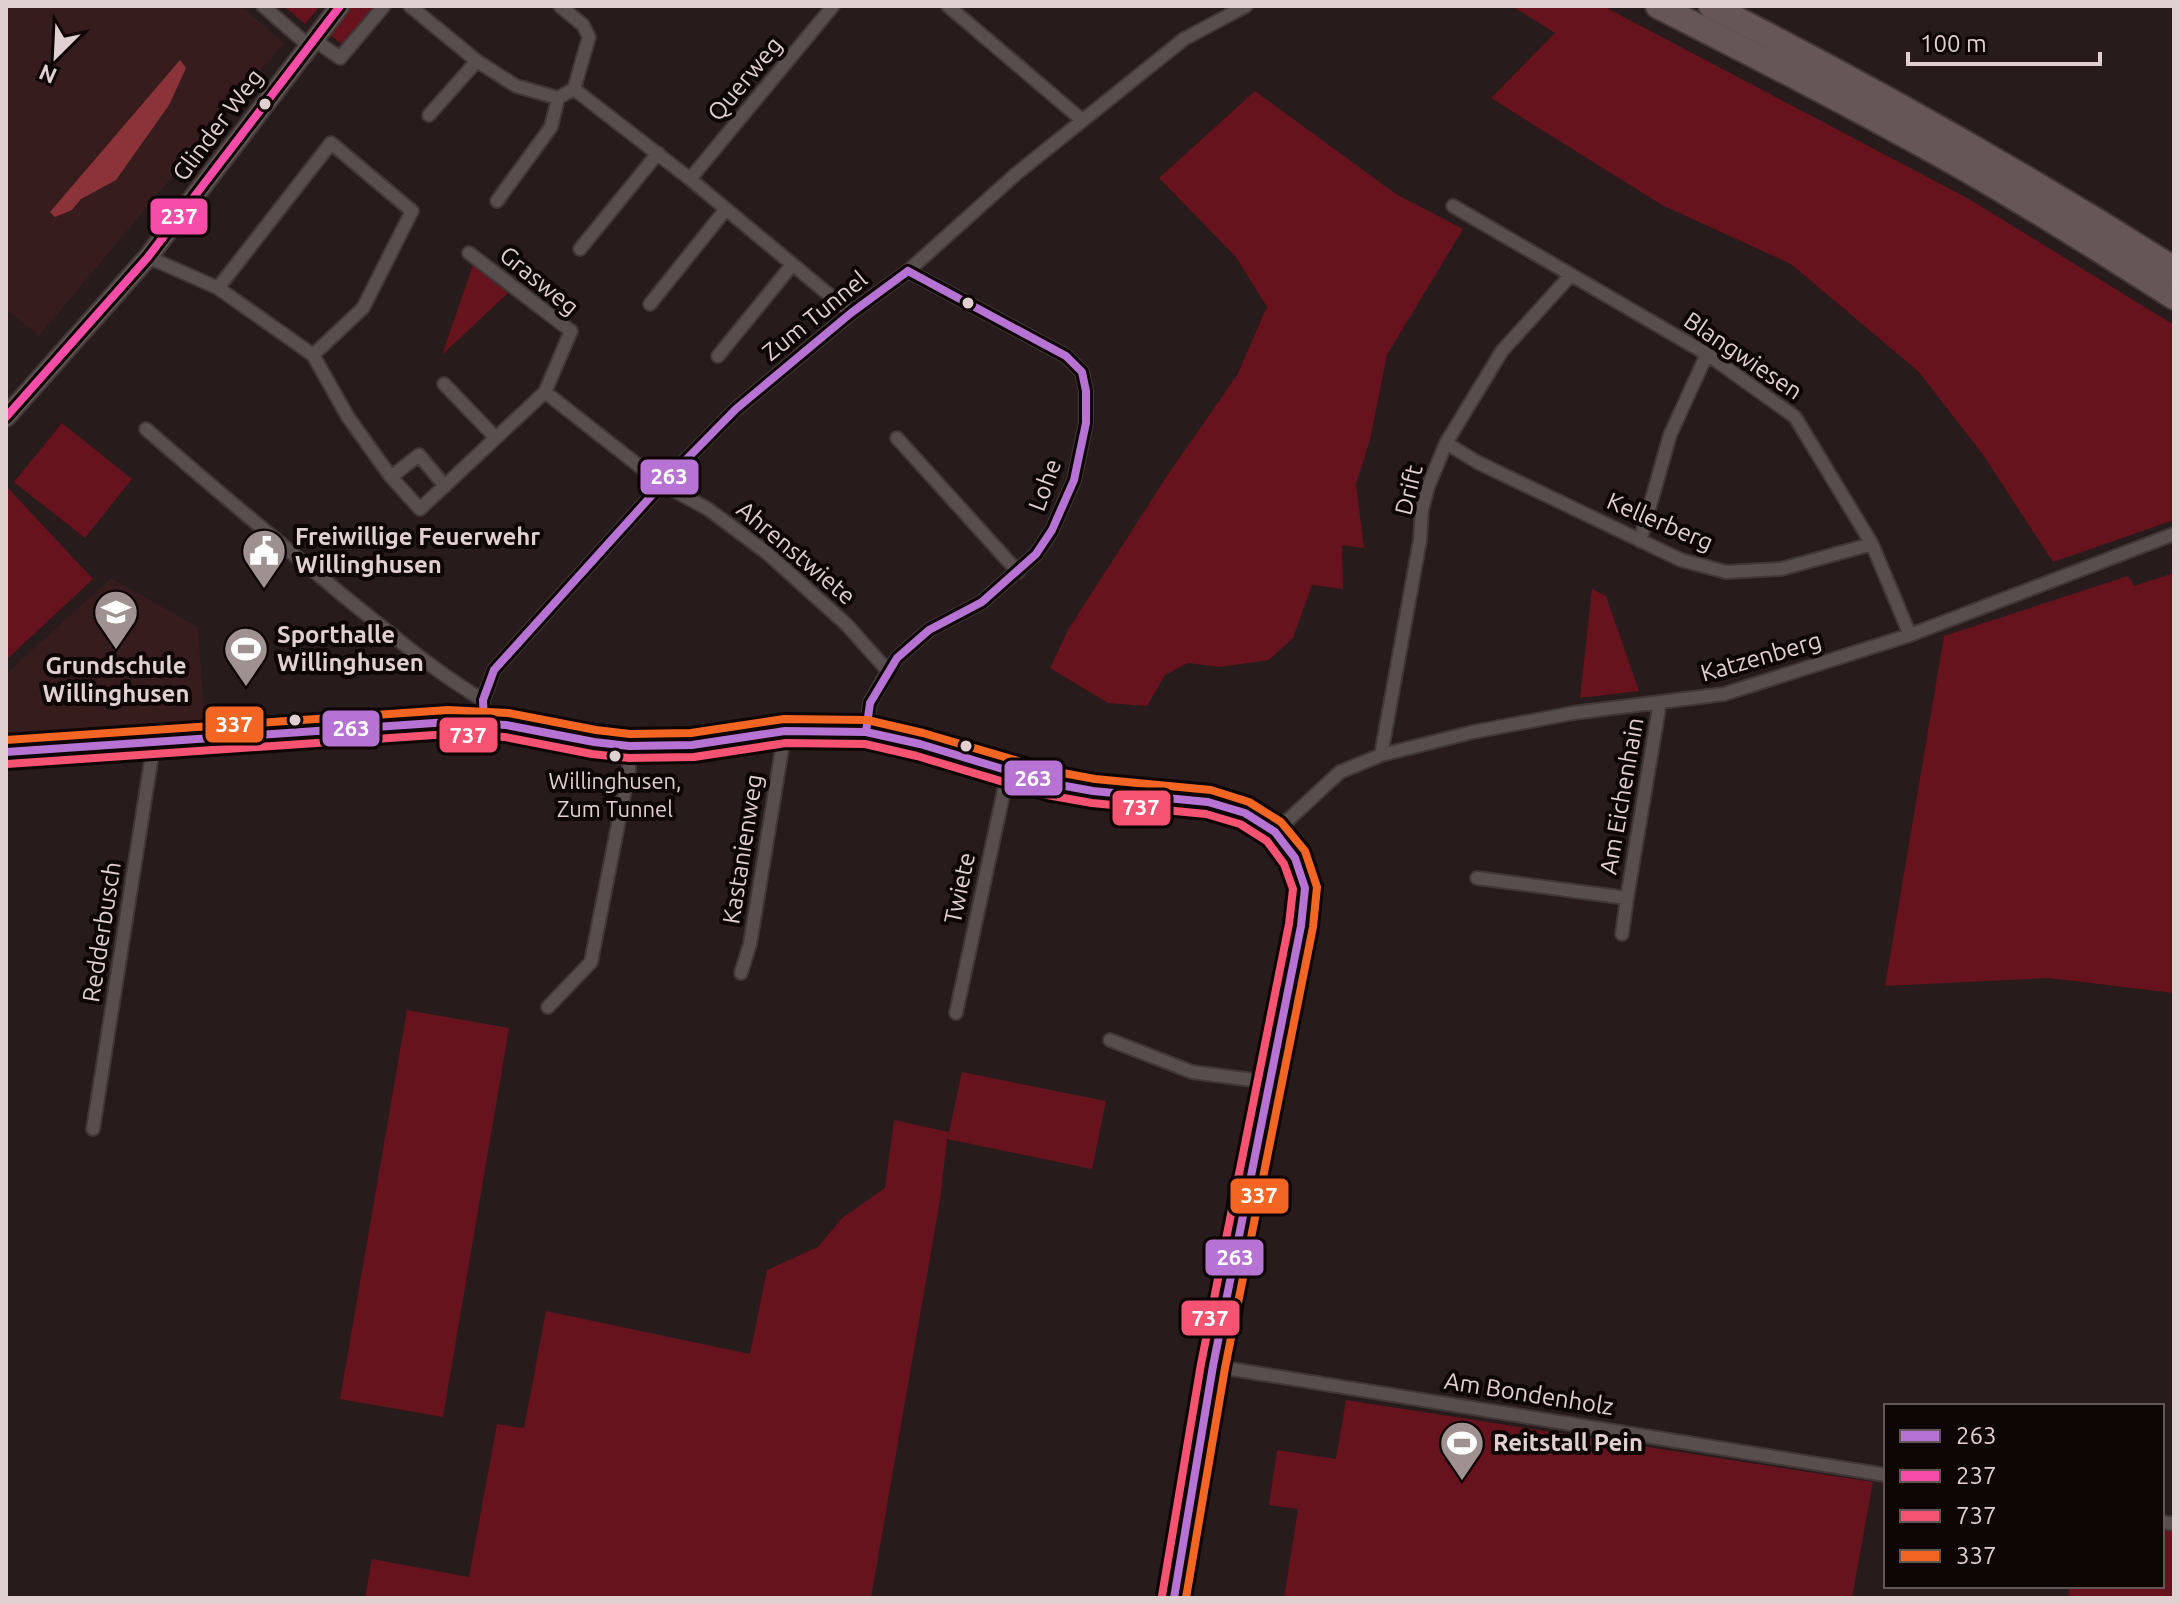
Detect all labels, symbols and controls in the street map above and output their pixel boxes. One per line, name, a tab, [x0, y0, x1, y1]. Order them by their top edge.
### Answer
north arrow	[16, 16, 96, 96]
scale bar	[1908, 16, 2100, 66]
text: 100 m	[1920, 30, 1987, 57]
street label: Querweg	[702, 31, 787, 126]
text: N	[35, 60, 60, 89]
street label: Glinder Weg	[167, 64, 268, 186]
unlabelled marker	[257, 96, 273, 112]
line badge: 237	[149, 197, 209, 236]
text: 237	[160, 203, 198, 228]
street label: Grasweg	[495, 241, 584, 320]
street label: Zum Tunnel	[757, 265, 872, 366]
unlabelled marker	[960, 295, 976, 311]
street label: Blangwiesen	[1679, 306, 1807, 405]
street label: Lohe	[1023, 455, 1066, 514]
line badge: 263	[639, 458, 700, 496]
street label: Drift	[1389, 462, 1428, 518]
text: 263	[650, 463, 688, 488]
street label: Kellerberg	[1603, 487, 1717, 556]
street label: Ahrenstwiete	[732, 495, 861, 610]
place label: Freiwillige Feuerwehr Willinghusen	[295, 523, 540, 578]
public building icon: Freiwillige Feuerwehr Willinghusen	[240, 527, 288, 590]
school or university icon: Grundschule Willinghusen	[92, 588, 140, 651]
place label: Sporthalle Willinghusen	[277, 621, 424, 676]
sports icon: Sporthalle Willinghusen	[222, 625, 270, 688]
street label: Katzenberg	[1697, 626, 1824, 687]
place label: Grundschule Willinghusen	[43, 652, 189, 707]
line badge: 337	[204, 705, 265, 744]
line badge: 263	[321, 709, 381, 748]
text: 337	[215, 711, 253, 736]
unlabelled marker	[287, 712, 303, 728]
text: 263	[332, 715, 370, 740]
line badge: 737	[438, 716, 499, 754]
street label: Am Eichenhain	[1594, 716, 1649, 876]
text: 737	[449, 722, 487, 747]
unlabelled marker	[958, 738, 974, 754]
marker: Willinghusen, Zum Tunnel	[607, 748, 623, 764]
line badge: 263	[1003, 759, 1064, 797]
text: 263	[1014, 765, 1052, 790]
place label: Willinghusen, Zum Tunnel	[548, 768, 682, 821]
street label: Kastanienweg	[717, 772, 768, 926]
line badge: 737	[1111, 789, 1172, 827]
text: 737	[1122, 794, 1160, 819]
street label: Twiete	[939, 850, 980, 926]
street label: Redderbusch	[77, 860, 126, 1004]
line badge: 337	[1229, 1177, 1290, 1215]
text: 337	[1240, 1182, 1278, 1207]
line badge: 263	[1204, 1238, 1265, 1277]
text: 263	[1216, 1244, 1254, 1269]
line badge: 737	[1180, 1299, 1241, 1337]
text: 737	[1191, 1305, 1229, 1330]
street label: Am Bondenholz	[1443, 1367, 1616, 1420]
legend	[1884, 1404, 2164, 1588]
sports icon: Reitstall Pein	[1438, 1419, 1486, 1482]
text: 263	[1956, 1422, 1997, 1449]
place label: Reitstall Pein	[1493, 1429, 1643, 1456]
text: 237	[1956, 1462, 1997, 1489]
text: 737	[1956, 1502, 1997, 1529]
text: 337	[1956, 1542, 1997, 1569]

